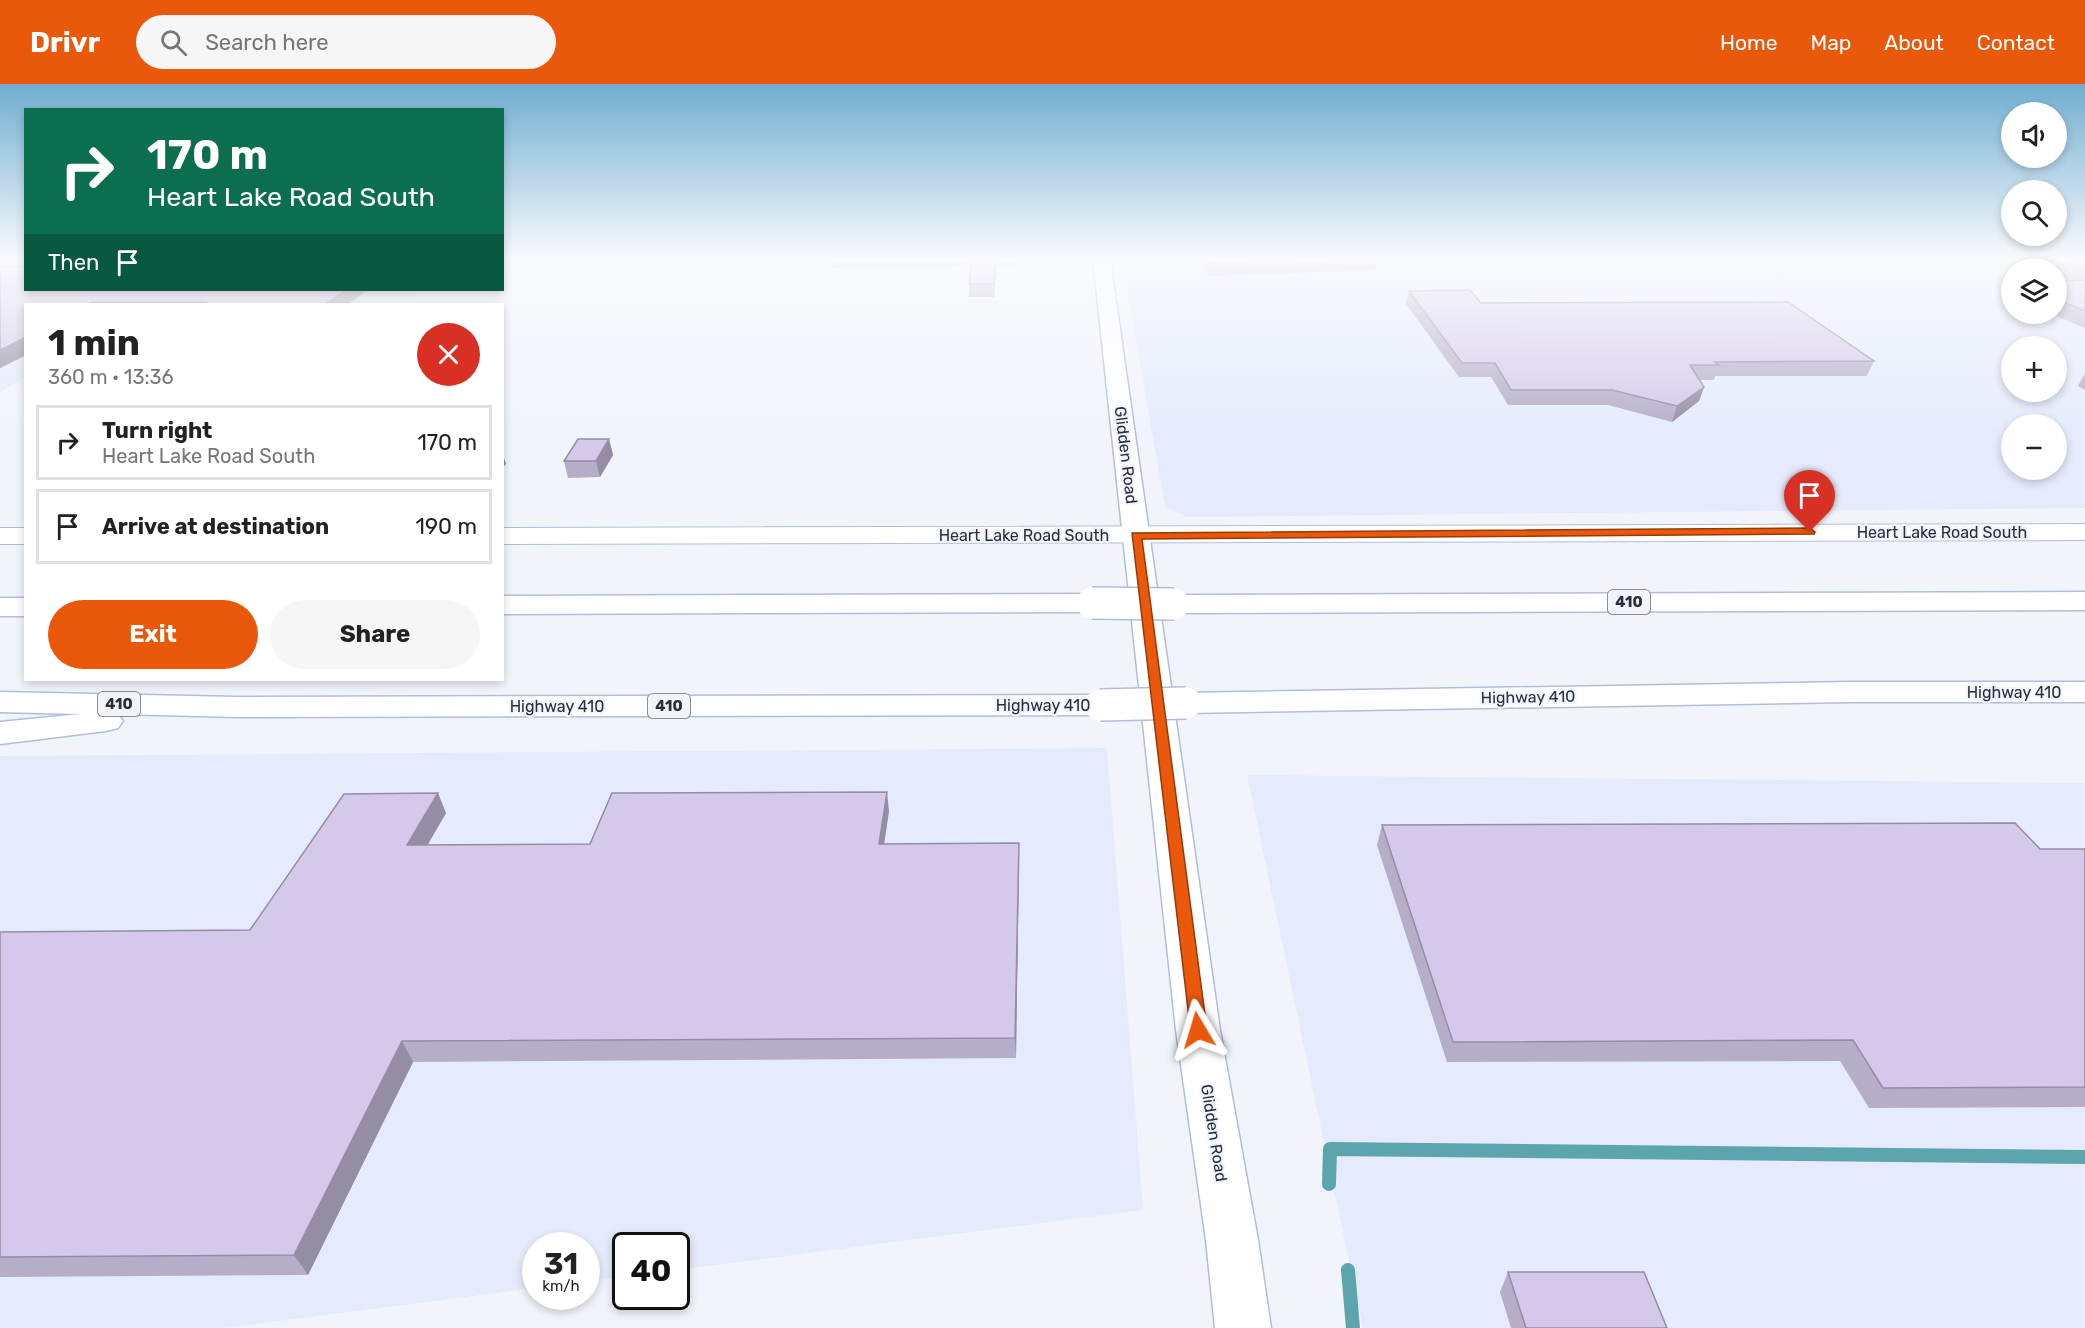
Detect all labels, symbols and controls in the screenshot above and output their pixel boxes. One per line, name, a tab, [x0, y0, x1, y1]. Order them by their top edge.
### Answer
search box	[136, 15, 556, 69]
text: Drivr	[30, 26, 100, 59]
icon: search	[157, 26, 190, 59]
text: Search here	[205, 29, 329, 56]
text: Home	[1720, 30, 1777, 55]
text: Map	[1810, 30, 1851, 55]
text: About	[1884, 30, 1944, 55]
text: Contact	[1977, 30, 2055, 55]
map controls	[2001, 102, 2067, 480]
button: sound	[2001, 102, 2067, 168]
text: 170 m	[147, 130, 268, 180]
icon: right	[48, 132, 126, 210]
button: search	[2001, 180, 2067, 246]
text: Heart Lake Road South	[147, 181, 435, 213]
icon: arrive	[111, 246, 144, 279]
text: Then	[48, 249, 99, 276]
button: layers	[2001, 258, 2067, 324]
text: 1 min	[48, 321, 140, 364]
button: close	[417, 323, 480, 386]
button: +	[2001, 336, 2067, 402]
text: 360 m · 13:36	[48, 365, 174, 389]
street label: Glidden Road	[1111, 405, 1141, 505]
button: −	[2001, 414, 2067, 480]
text: Turn right	[102, 417, 212, 444]
icon: right	[51, 426, 84, 459]
text: 170 m	[417, 429, 477, 456]
text: Heart Lake Road South	[102, 444, 315, 468]
pin	[1784, 470, 1835, 532]
icon: arrive	[1793, 479, 1826, 512]
icon: arrive	[51, 510, 84, 543]
text: Arrive at destination	[102, 513, 329, 540]
text: 190 m	[416, 513, 477, 540]
street label: Heart Lake Road South	[1857, 523, 2027, 542]
street label: Heart Lake Road South	[939, 526, 1109, 545]
road number: 410	[1608, 590, 1650, 614]
button: Exit	[48, 600, 258, 669]
button: Share	[270, 600, 480, 669]
street label: Highway 410	[1967, 683, 2061, 702]
street label: Highway 410	[1480, 687, 1576, 707]
road number: 410	[98, 692, 140, 716]
road number: 410	[648, 694, 690, 718]
street label: Highway 410	[996, 696, 1090, 715]
street label: Highway 410	[510, 697, 604, 716]
position arrow	[1166, 998, 1230, 1062]
street label: Glidden Road	[1197, 1083, 1231, 1183]
speed limit sign: 40	[612, 1232, 690, 1310]
text: 31	[544, 1246, 578, 1282]
text: km/h	[542, 1277, 580, 1295]

